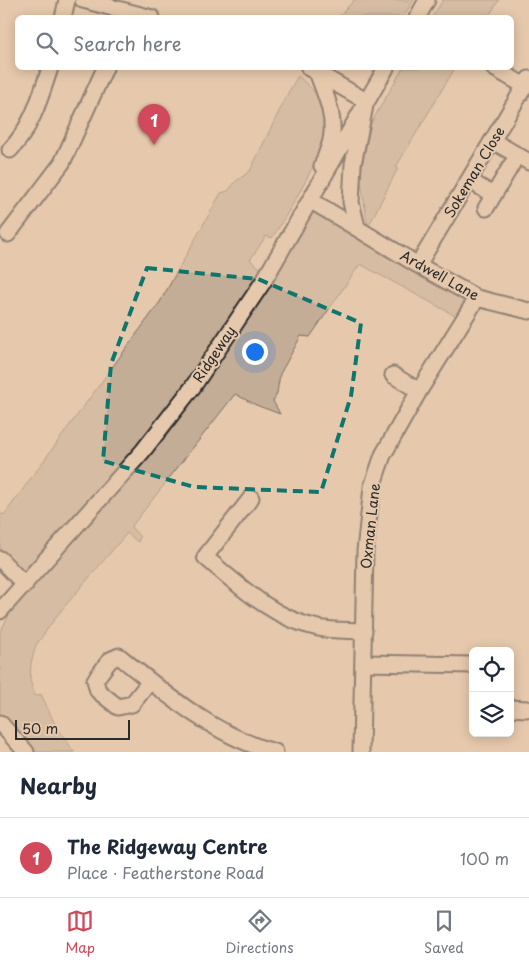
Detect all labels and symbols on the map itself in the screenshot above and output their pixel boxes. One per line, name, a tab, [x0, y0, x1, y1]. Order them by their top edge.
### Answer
pin: 1	[138, 104, 170, 145]
street label: Sokeman Close	[439, 123, 509, 221]
street label: Ardwell Lane	[397, 245, 483, 305]
street label: Ridgeway	[187, 321, 241, 387]
your location	[242, 339, 268, 365]
street label: Oxman Lane	[355, 482, 385, 570]
scale bar	[15, 717, 130, 740]

